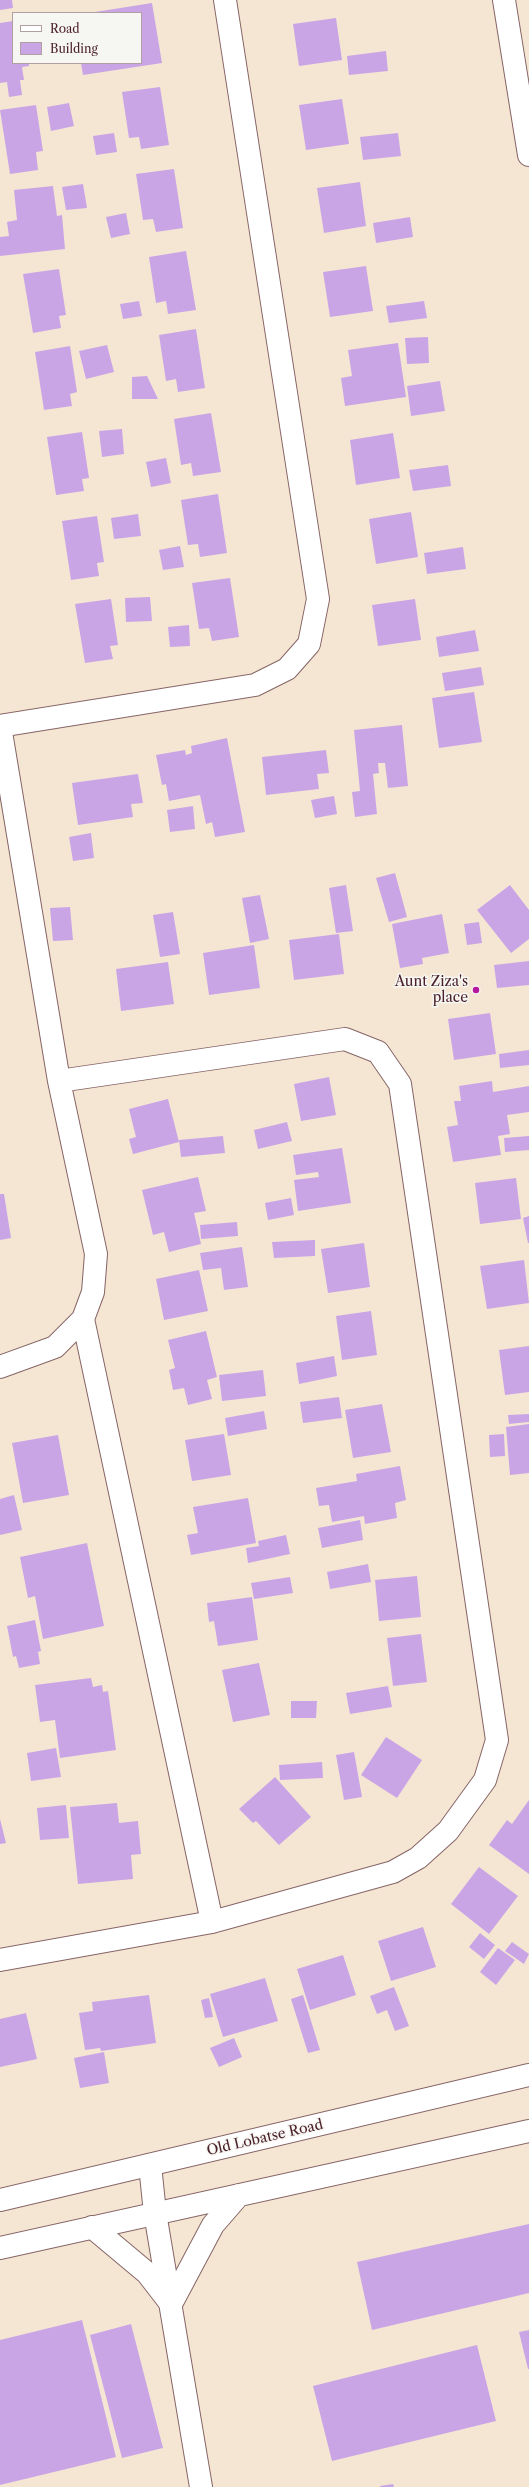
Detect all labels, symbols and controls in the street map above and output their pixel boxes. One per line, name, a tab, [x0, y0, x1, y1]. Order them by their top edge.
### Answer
legend	[12, 12, 142, 64]
text: Road	[50, 21, 80, 36]
text: Building	[50, 41, 98, 56]
place label: Aunt Ziza's place	[395, 974, 468, 1006]
marker: Aunt Ziza's place	[471, 985, 481, 995]
street label: Old Lobatse Road	[205, 2116, 325, 2160]

